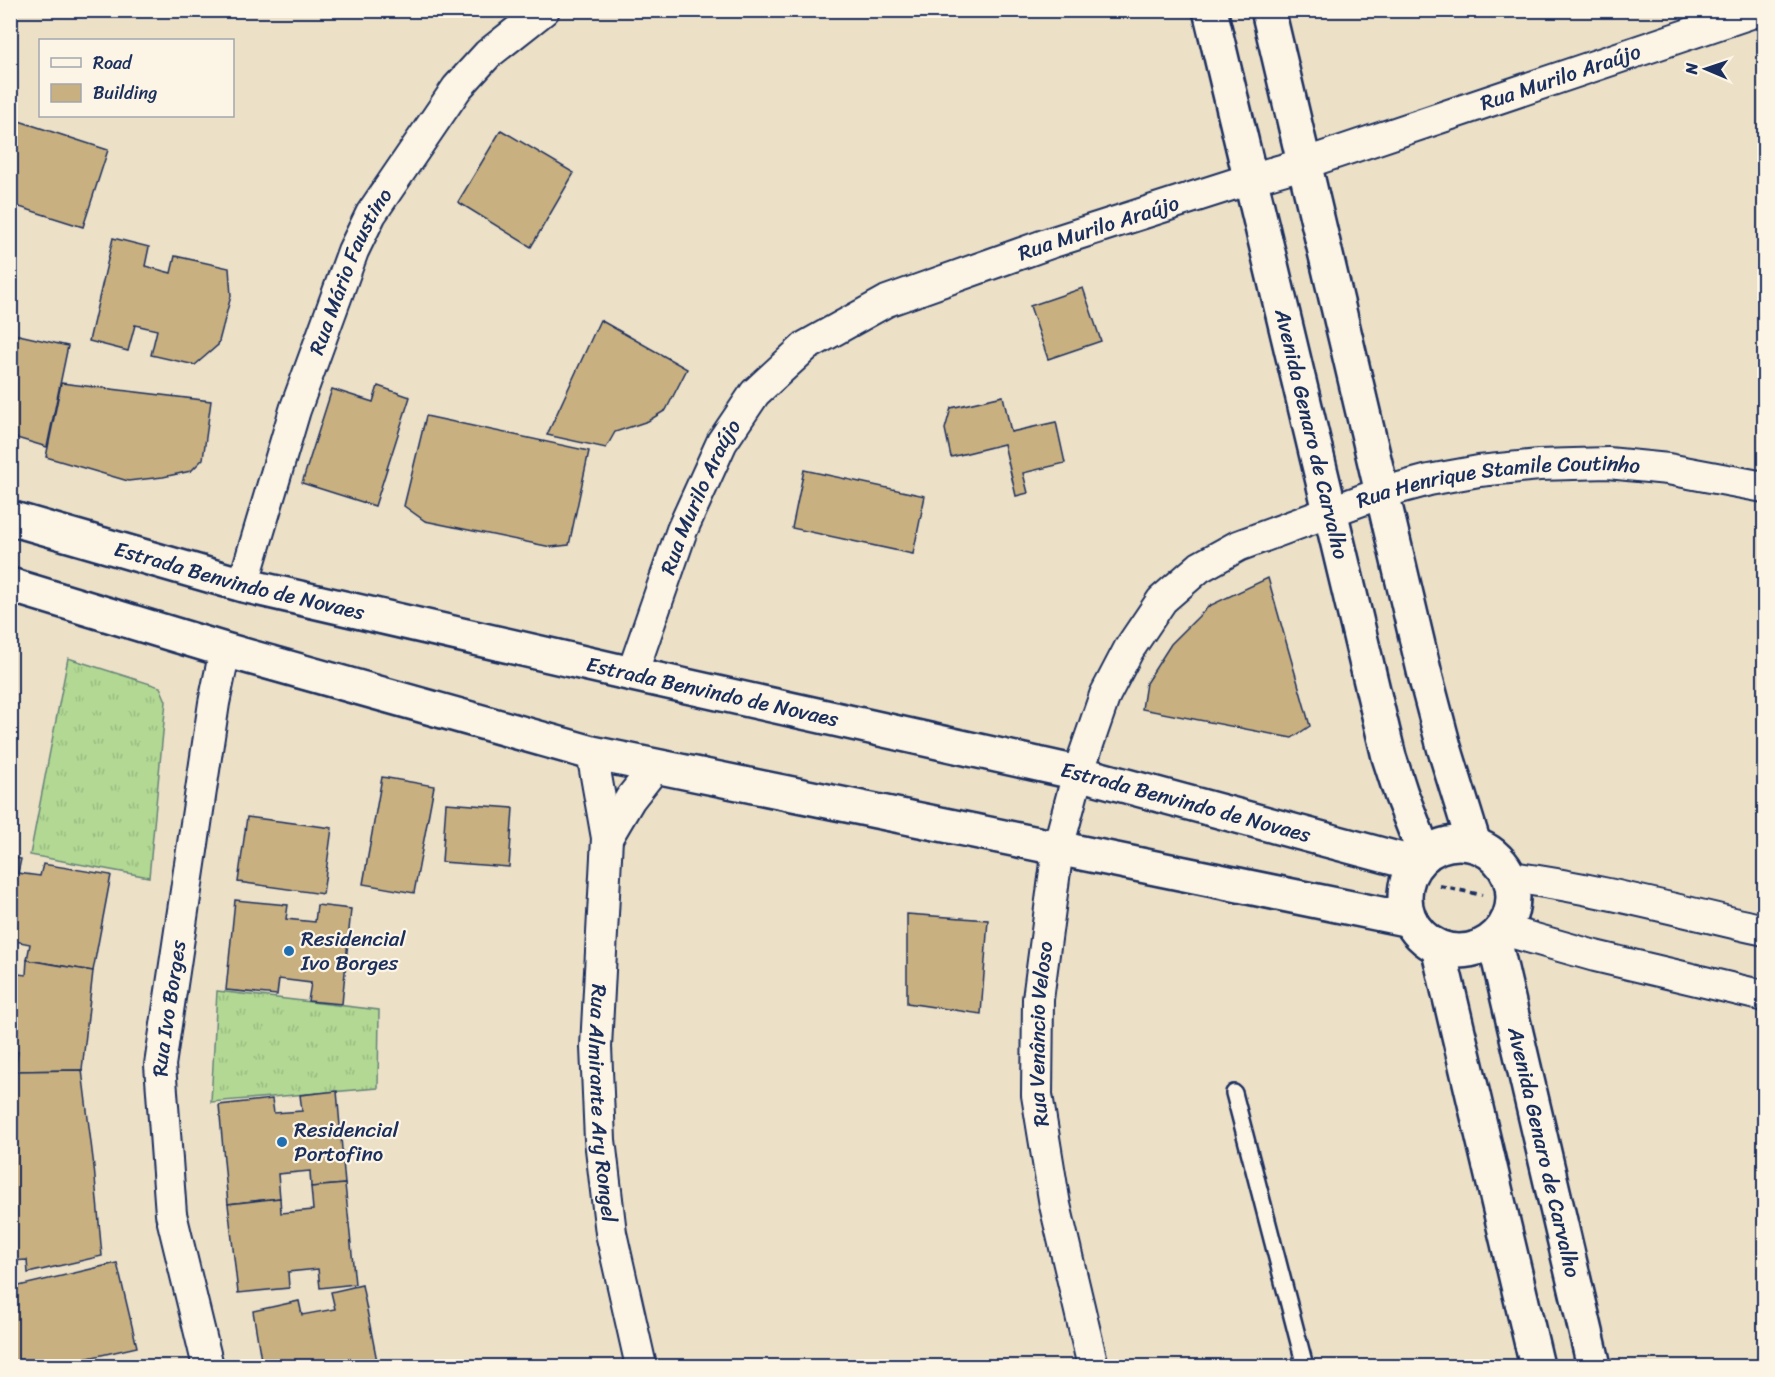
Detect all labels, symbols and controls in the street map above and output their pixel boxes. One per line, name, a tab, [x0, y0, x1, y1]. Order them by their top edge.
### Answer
street label: Rua Murilo Araújo	[1475, 32, 1646, 122]
legend	[39, 39, 234, 117]
north arrow	[1676, 39, 1736, 99]
text: Road	[93, 47, 133, 79]
text: N	[1677, 62, 1706, 76]
text: Building	[93, 77, 157, 109]
street label: Rua Mário Faustino	[298, 179, 403, 360]
street label: Rua Murilo Araújo	[1013, 184, 1184, 272]
street label: Avenida Genaro de Carvalho	[1263, 304, 1360, 563]
street label: Rua Murilo Araújo	[649, 411, 752, 580]
street label: Rua Henrique Stamile Coutinho	[1351, 444, 1642, 520]
street label: Estrada Benvindo de Novaes	[110, 530, 369, 631]
street label: Estrada Benvindo de Novaes	[583, 645, 843, 738]
street label: Estrada Benvindo de Novaes	[1057, 751, 1315, 854]
place label: Residencial Ivo Borges	[300, 920, 406, 982]
street label: Rua Ivo Borges	[141, 937, 197, 1078]
street label: Rua Venâncio Veloso	[1018, 938, 1065, 1130]
marker: Residencial Ivo Borges	[282, 944, 296, 958]
street label: Rua Almirante Ary Rongel	[577, 983, 629, 1225]
street label: Avenida Genaro de Carvalho	[1496, 1022, 1592, 1282]
place label: Residencial Portofino	[294, 1111, 399, 1173]
marker: Residencial Portofino	[275, 1135, 289, 1149]

